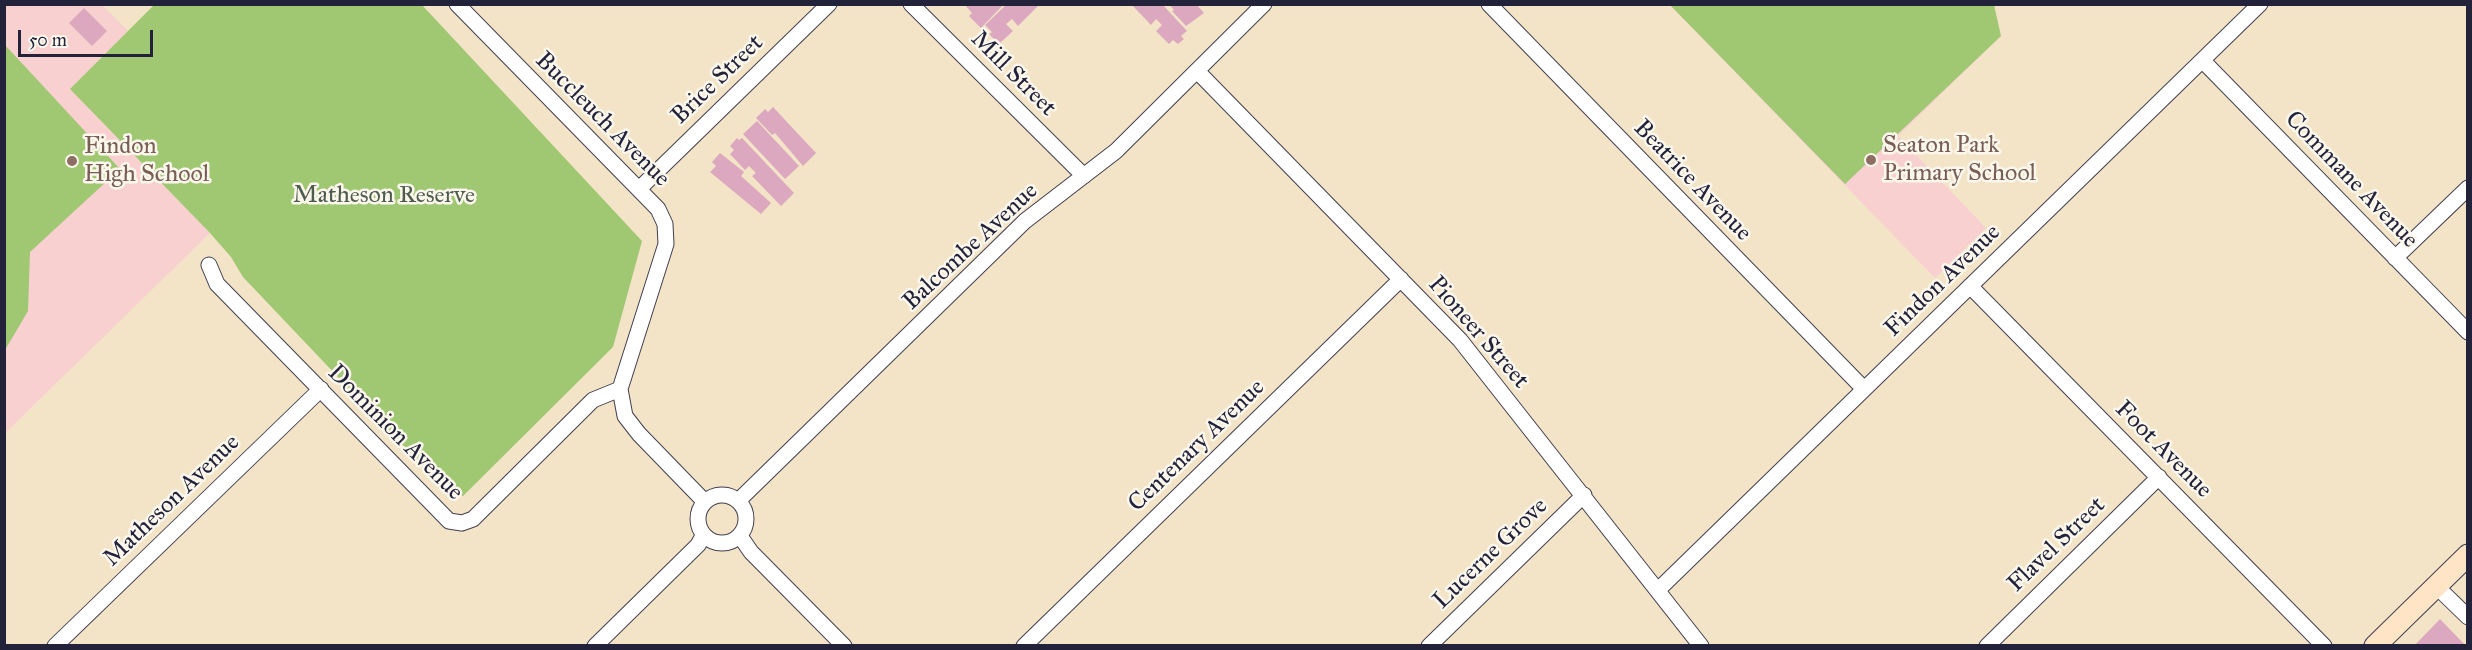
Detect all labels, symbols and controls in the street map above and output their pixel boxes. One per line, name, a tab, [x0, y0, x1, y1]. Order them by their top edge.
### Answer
scale bar	[21, 18, 156, 56]
street label: Mill Street	[964, 25, 1062, 123]
text: 50 m	[29, 29, 67, 51]
street label: Brice Street	[666, 29, 770, 131]
street label: Buccleuch Avenue	[529, 47, 675, 193]
street label: Commane Avenue	[2278, 106, 2424, 254]
street label: Beatrice Avenue	[1627, 114, 1757, 248]
place label: Seaton Park Primary School	[1883, 132, 2036, 188]
place label: Findon High School	[84, 133, 209, 189]
marker: Seaton Park Primary School	[1864, 153, 1878, 167]
marker: Findon High School	[65, 154, 79, 168]
street label: Balcombe Avenue	[898, 177, 1044, 317]
park label: Matheson Reserve	[293, 182, 475, 210]
street label: Findon Avenue	[1879, 219, 2007, 343]
street label: Pioneer Street	[1421, 271, 1535, 395]
street label: Dominion Avenue	[321, 359, 469, 507]
street label: Centenary Avenue	[1123, 374, 1271, 518]
street label: Foot Avenue	[2108, 395, 2218, 505]
street label: Matheson Avenue	[98, 429, 246, 573]
street label: Flavel Street	[2002, 491, 2112, 599]
street label: Lucerne Grove	[1428, 492, 1554, 616]

